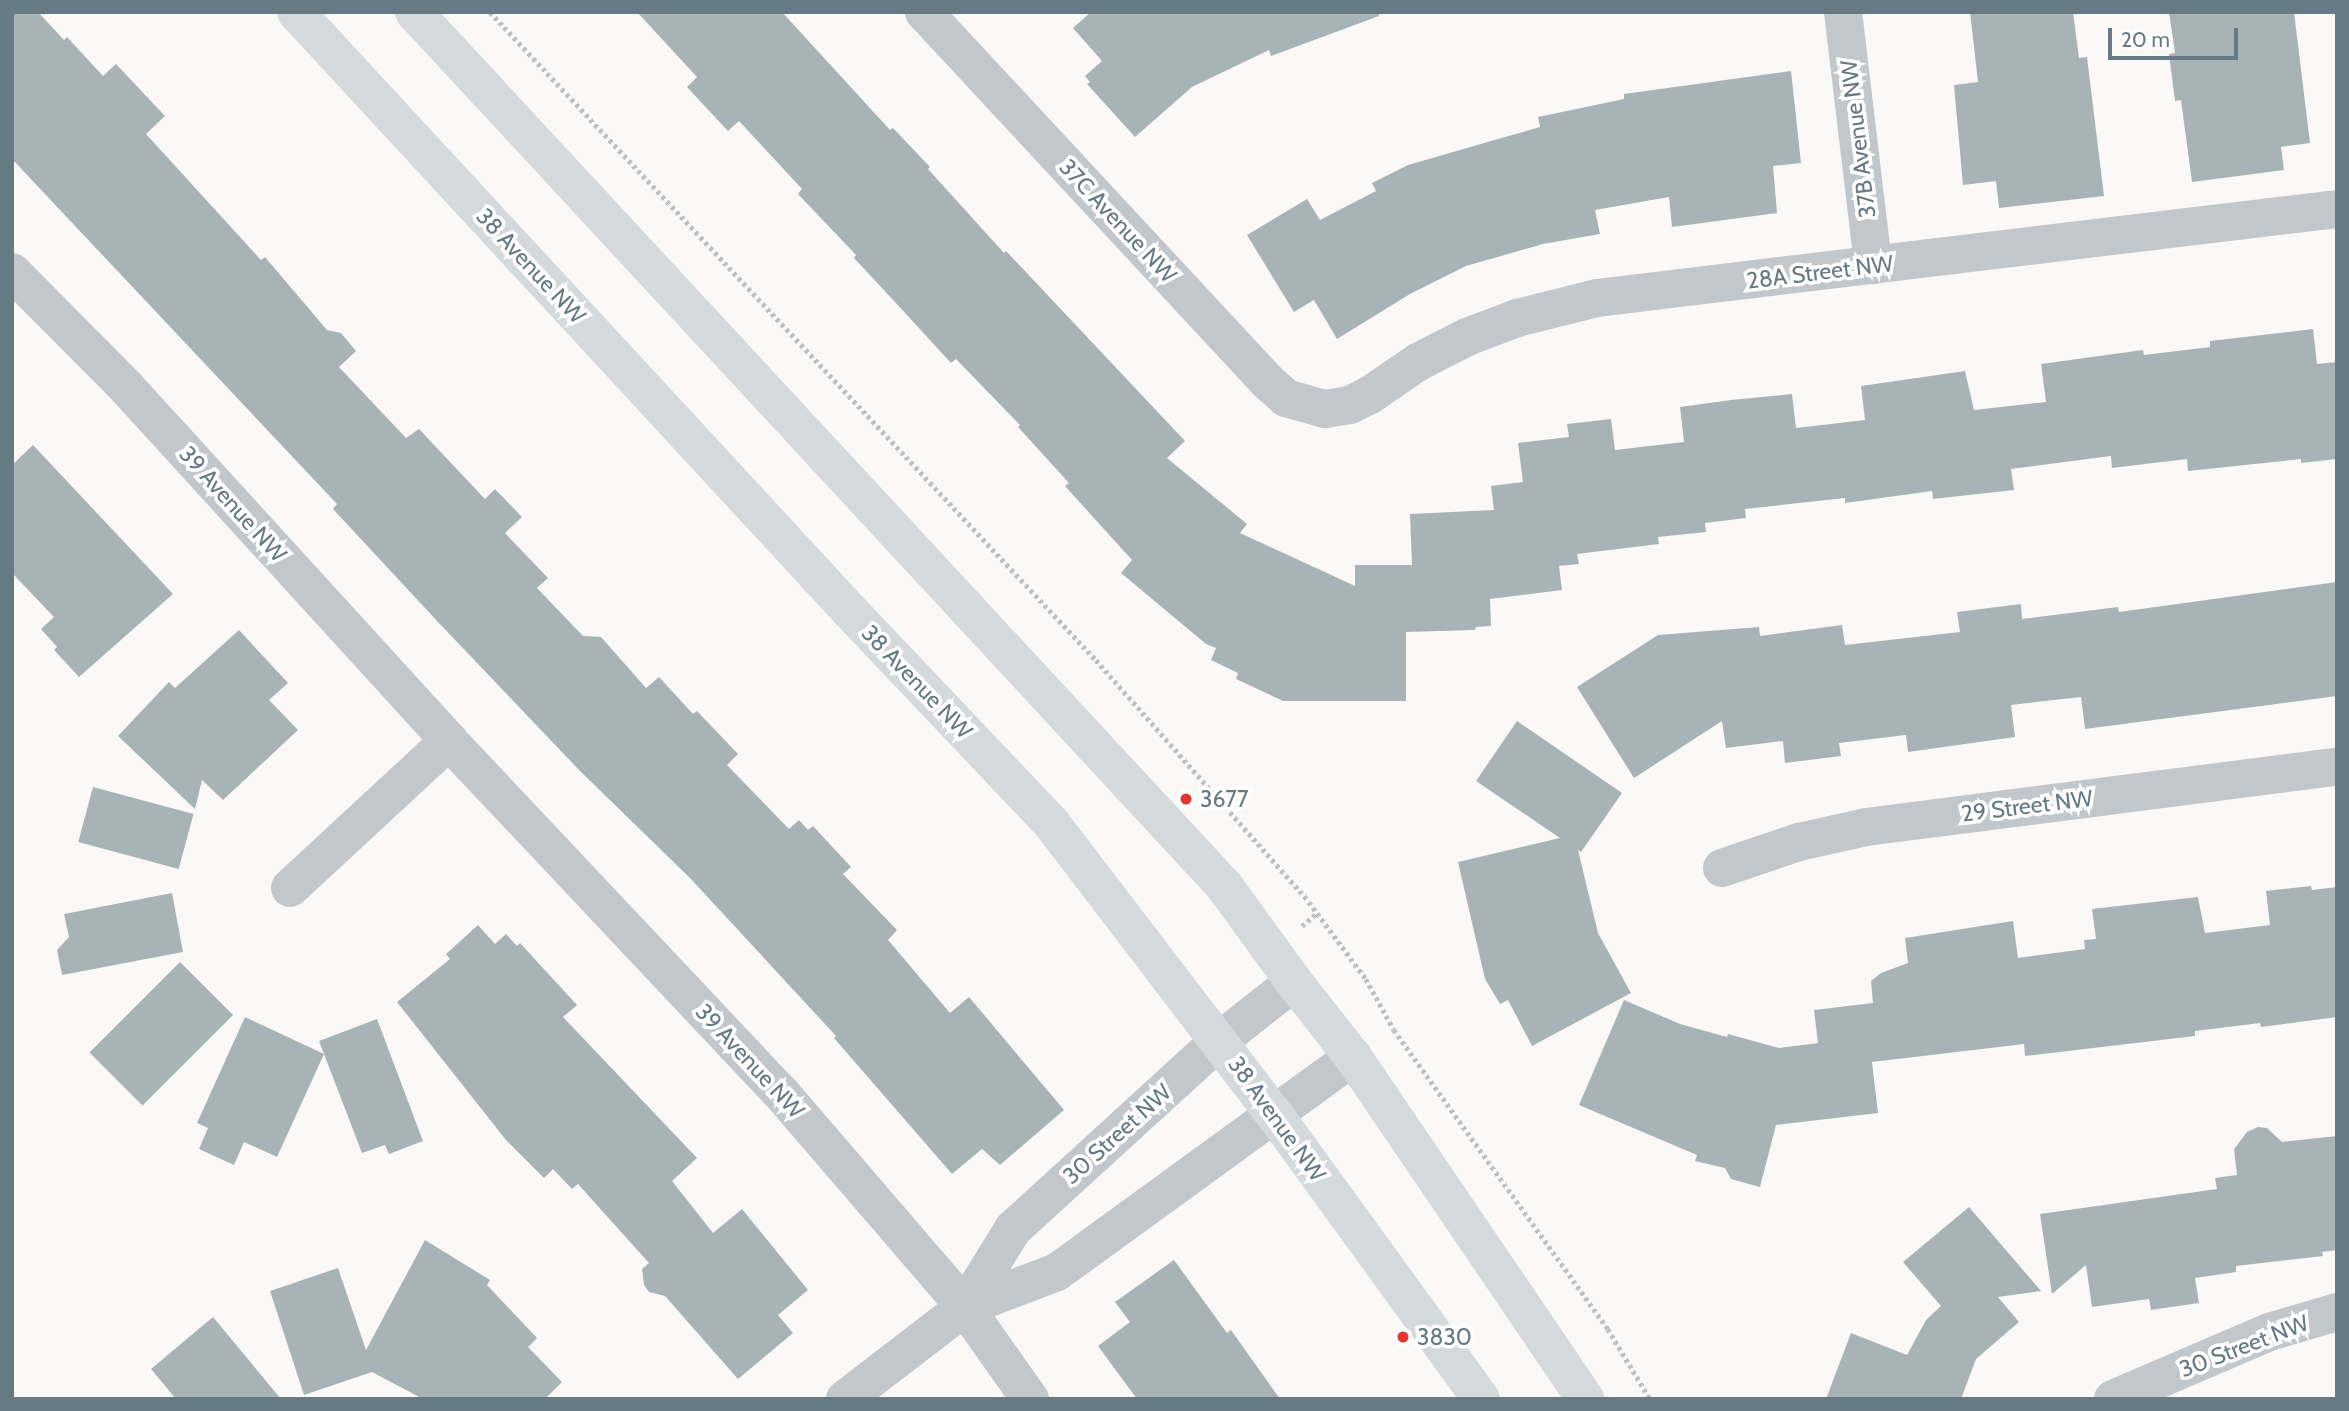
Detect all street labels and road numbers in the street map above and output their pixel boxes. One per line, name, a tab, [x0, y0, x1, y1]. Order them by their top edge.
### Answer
street label: 37B Avenue NW	[1835, 58, 1881, 220]
street label: 37C Avenue NW	[1054, 153, 1182, 289]
street label: 38 Avenue NW	[471, 203, 591, 329]
street label: 28A Street NW	[1745, 249, 1895, 295]
street label: 39 Avenue NW	[174, 440, 292, 568]
street label: 38 Avenue NW	[856, 619, 978, 745]
street label: 29 Street NW	[1960, 784, 2094, 828]
street label: 39 Avenue NW	[690, 998, 810, 1124]
street label: 38 Avenue NW	[1222, 1051, 1332, 1187]
street label: 30 Street NW	[1057, 1078, 1177, 1190]
street label: 30 Street NW	[2176, 1309, 2312, 1383]

